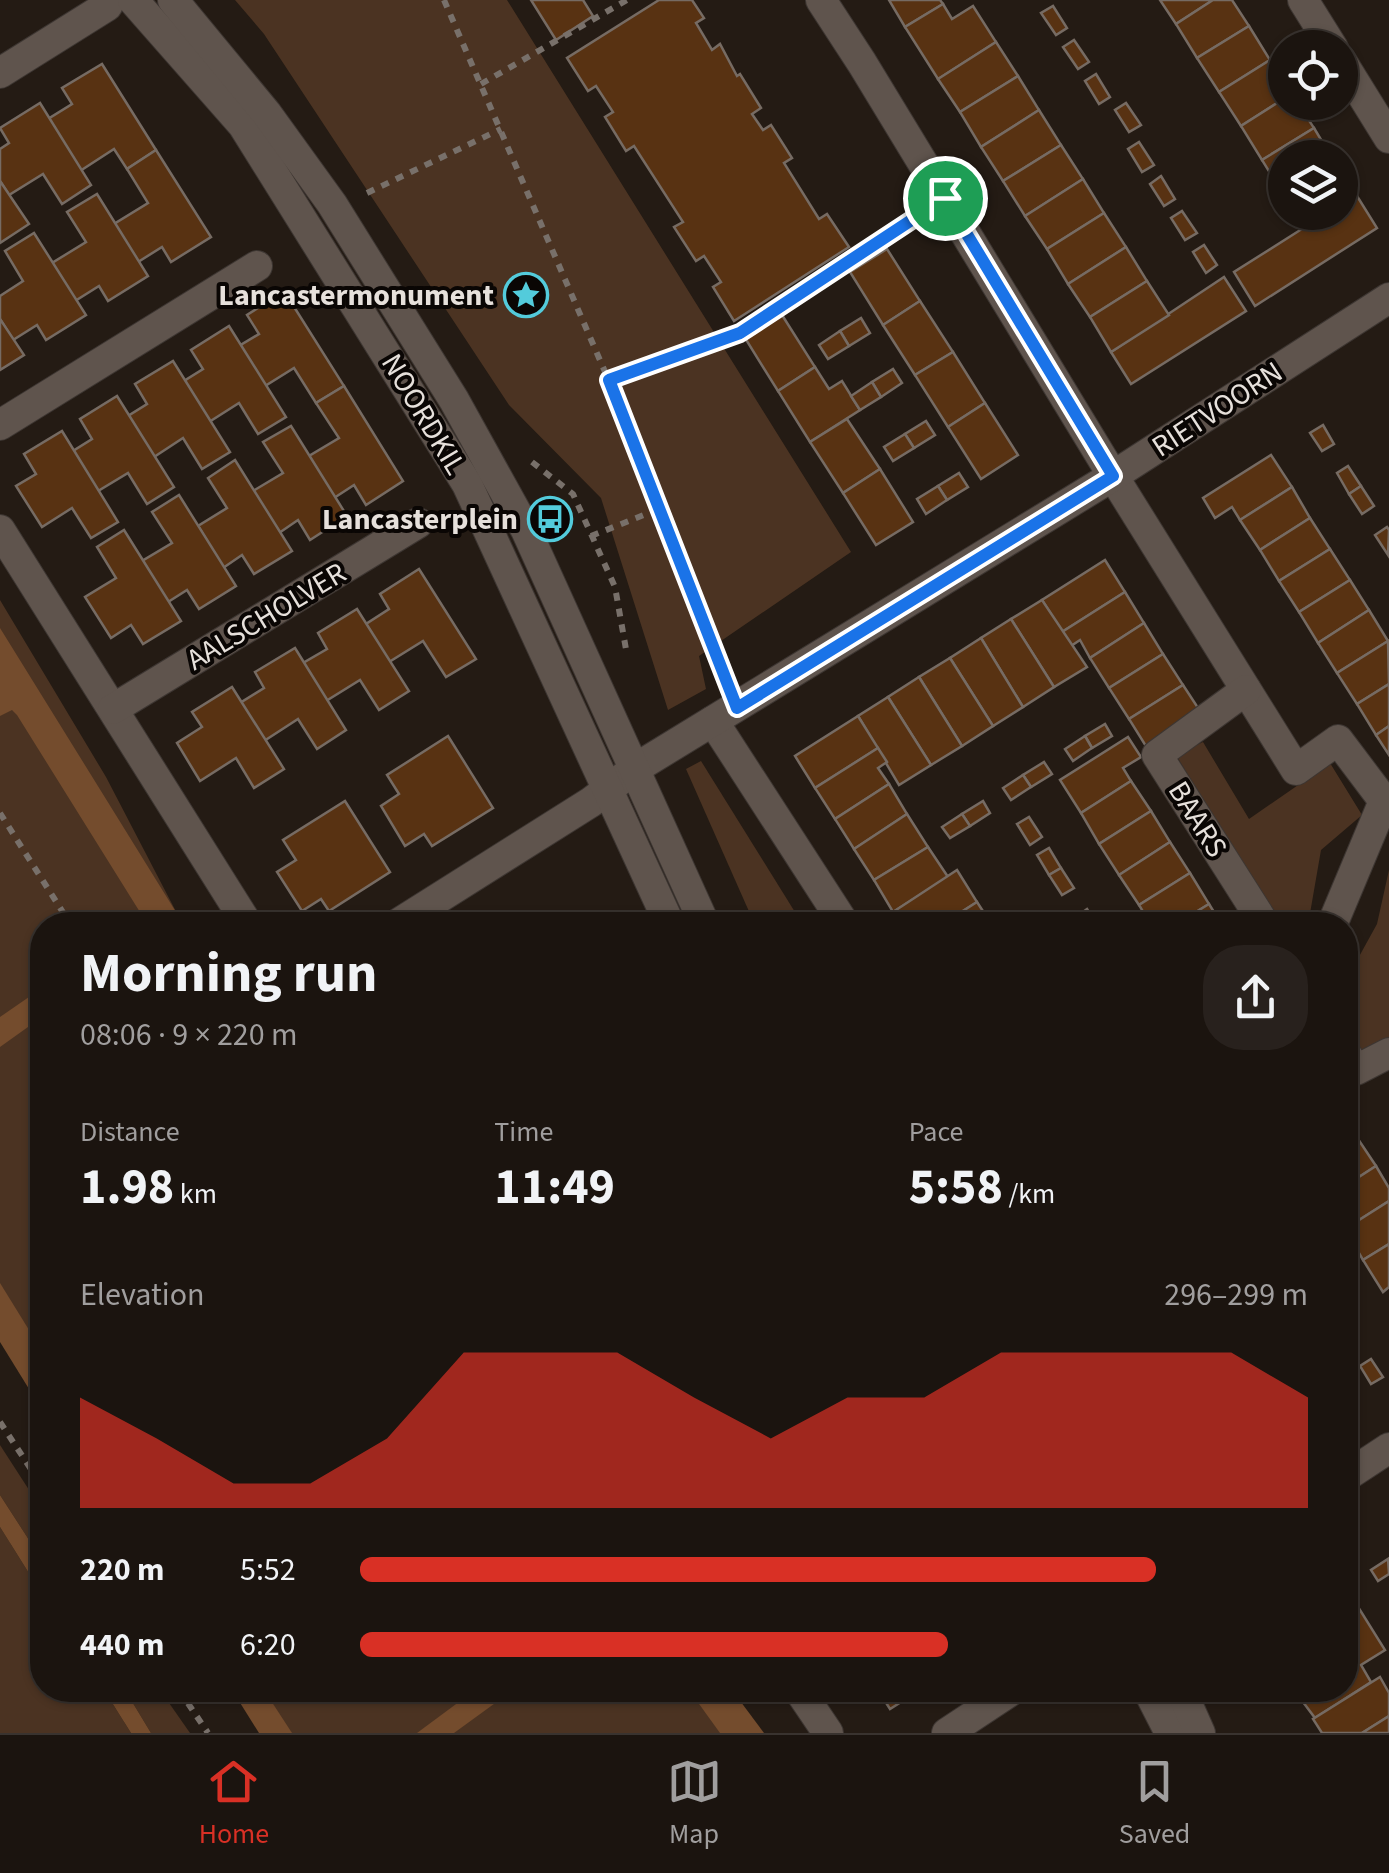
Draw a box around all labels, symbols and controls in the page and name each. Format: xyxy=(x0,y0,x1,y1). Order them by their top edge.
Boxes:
map controls xyxy=(1268,30,1358,230)
button: locate xyxy=(1268,30,1358,120)
button: layers xyxy=(1268,140,1358,230)
pin xyxy=(903,156,988,241)
icon: arrive xyxy=(918,171,973,226)
place icon: Lancastermonument xyxy=(503,272,549,318)
place label: Lancastermonument xyxy=(218,274,495,317)
street label: NOORDKIL xyxy=(370,345,477,483)
street label: RIETVOORN xyxy=(1143,351,1291,468)
bus stop icon: Lancasterplein xyxy=(527,496,573,542)
place label: Lancasterplein xyxy=(322,498,518,541)
street label: AALSCHOLVER xyxy=(178,552,354,681)
street label: BAARS xyxy=(1157,773,1238,866)
text: Morning run xyxy=(80,935,377,1013)
button: share xyxy=(1203,945,1308,1050)
text: 08:06 · 9 × 220 m xyxy=(80,1012,298,1058)
text: Distance xyxy=(80,1112,180,1152)
text: Time xyxy=(494,1112,553,1152)
text: Pace xyxy=(909,1112,964,1152)
text: 1.98 xyxy=(80,1152,174,1223)
text: 11:49 xyxy=(494,1152,615,1223)
text: 5:58 xyxy=(909,1152,1003,1223)
text: km xyxy=(174,1174,217,1214)
text: /km xyxy=(1003,1174,1055,1214)
text: Elevation xyxy=(80,1272,205,1318)
text: 296–299 m xyxy=(1164,1272,1308,1318)
text: 220 m xyxy=(80,1547,165,1593)
text: 5:52 xyxy=(240,1547,296,1593)
text: 440 m xyxy=(80,1622,165,1668)
text: 6:20 xyxy=(240,1622,296,1668)
tab: Home xyxy=(199,1754,269,1854)
tab: Map xyxy=(667,1754,722,1854)
tab: Saved xyxy=(1119,1754,1190,1854)

